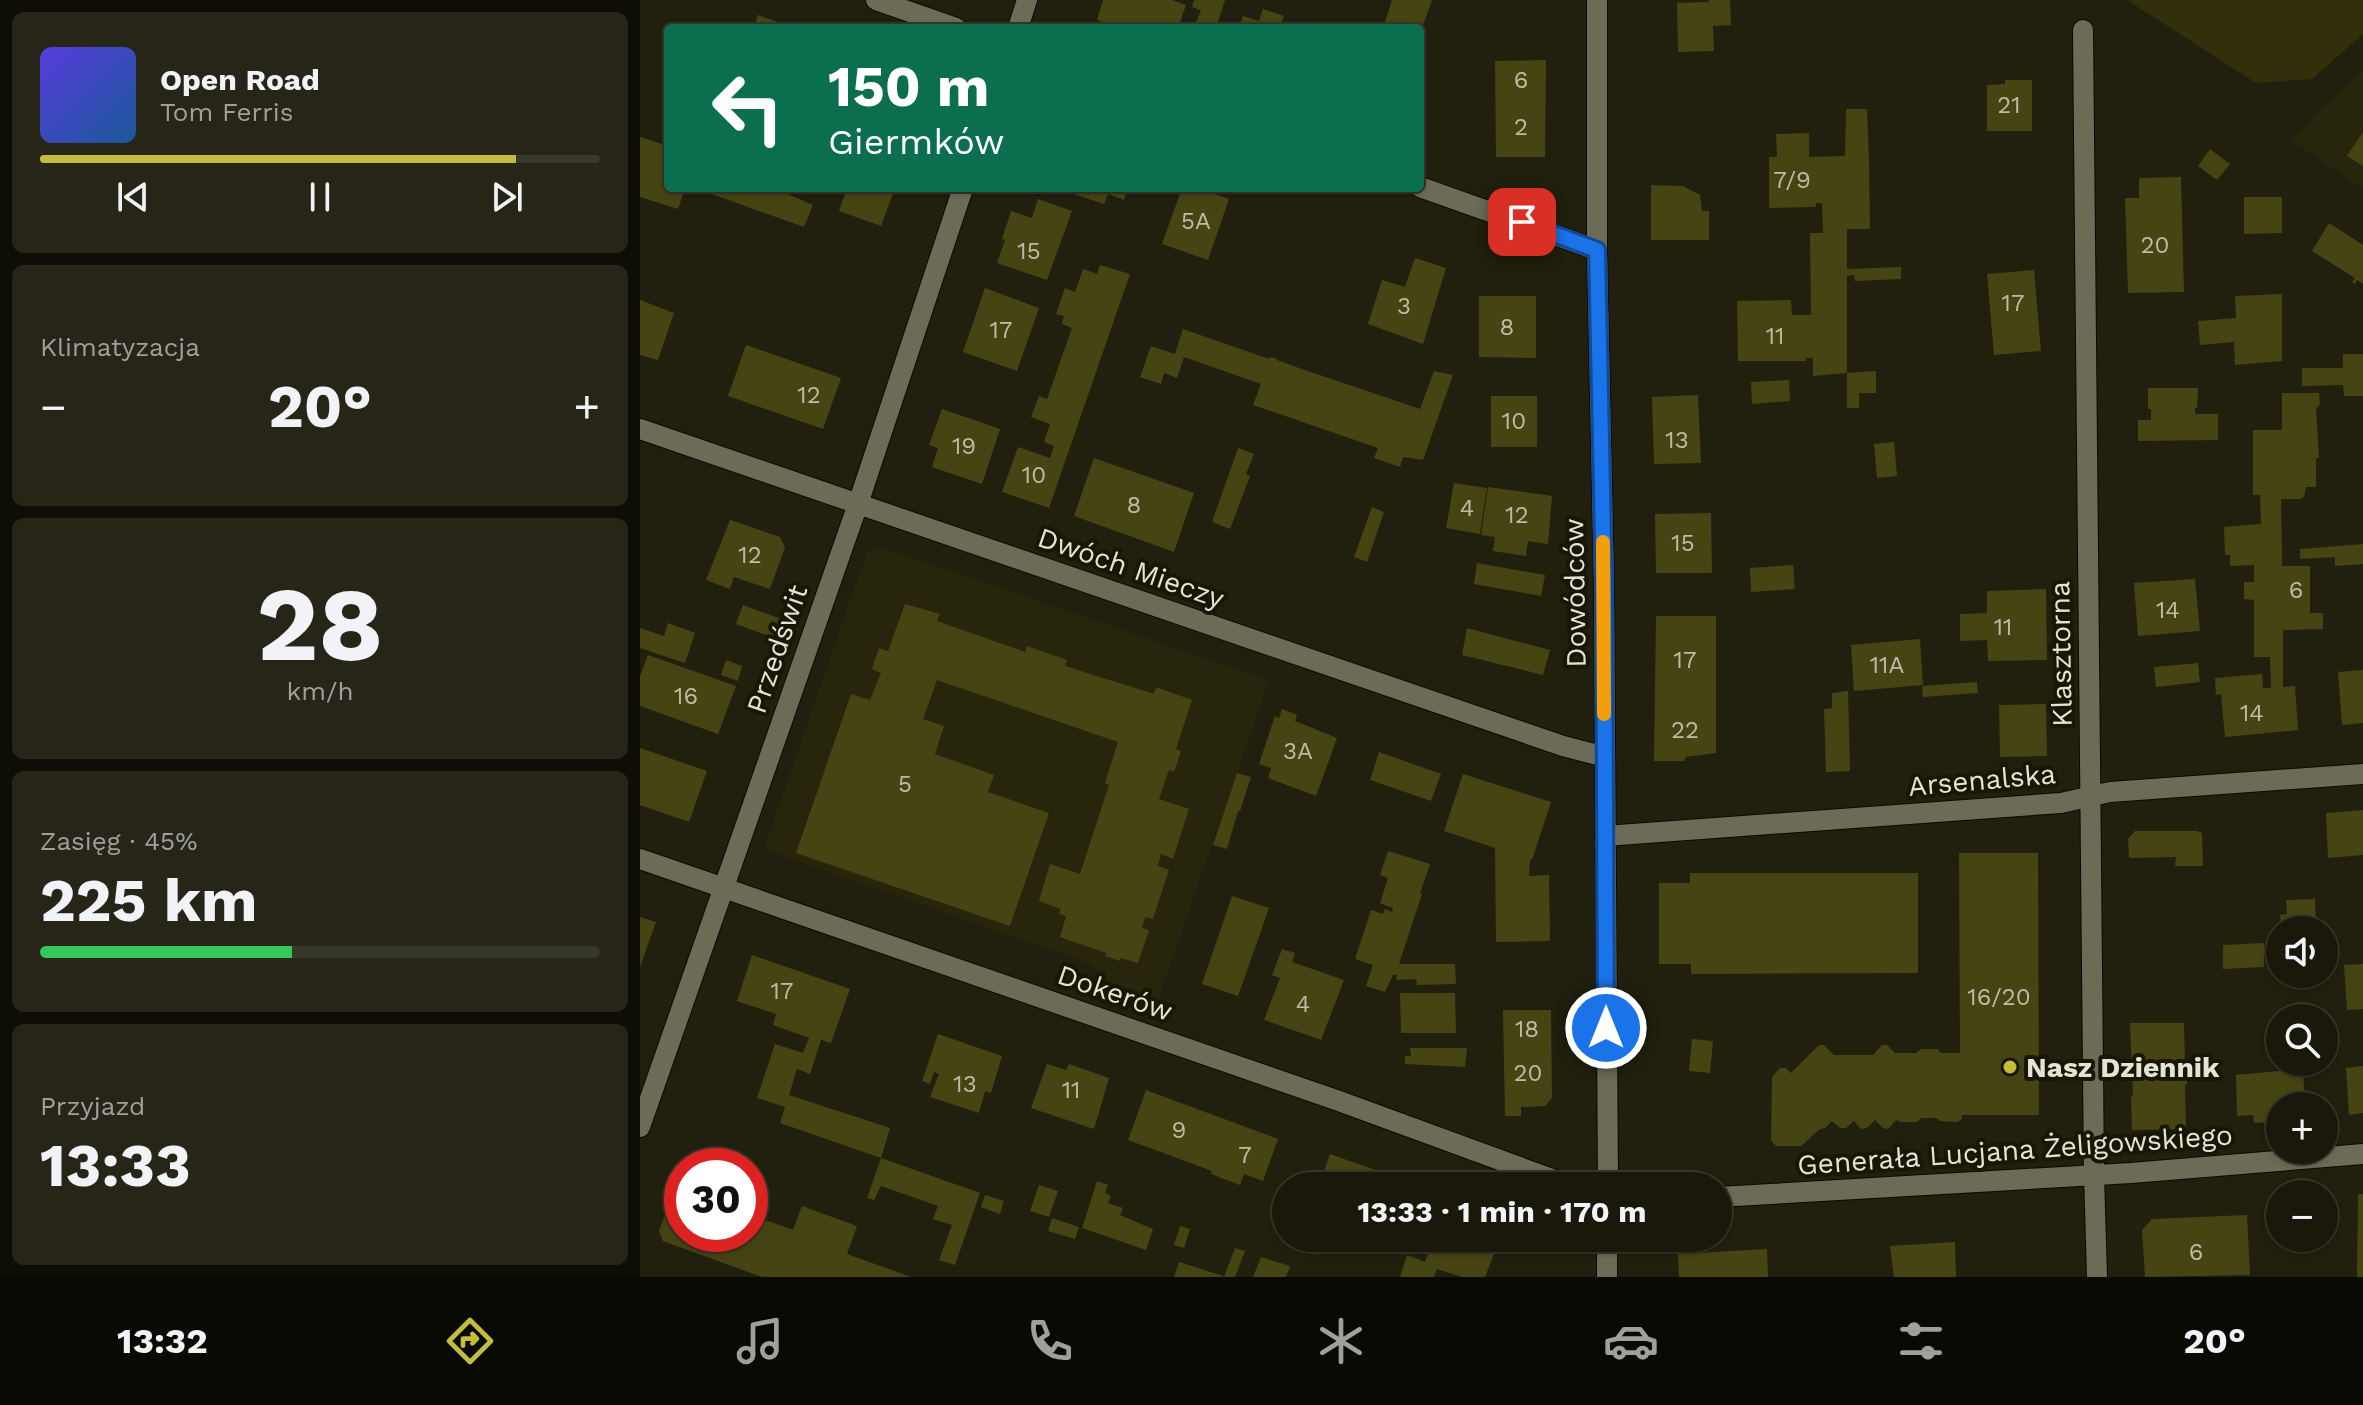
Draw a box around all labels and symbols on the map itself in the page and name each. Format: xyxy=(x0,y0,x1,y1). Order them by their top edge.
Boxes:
house number: 6 xyxy=(1514,66,1528,94)
house number: 21 xyxy=(1997,91,2021,119)
house number: 2 xyxy=(1514,113,1528,141)
house number: 7/9 xyxy=(1773,166,1811,194)
pin xyxy=(1488,188,1556,256)
house number: 5A xyxy=(1181,207,1211,235)
house number: 20 xyxy=(2141,231,2169,259)
house number: 15 xyxy=(1017,237,1041,265)
house number: 17 xyxy=(2002,289,2024,317)
house number: 3 xyxy=(1397,292,1411,320)
house number: 8 xyxy=(1500,313,1514,341)
house number: 17 xyxy=(990,316,1012,344)
house number: 11 xyxy=(1766,322,1784,350)
house number: 12 xyxy=(797,381,821,409)
house number: 10 xyxy=(1502,407,1526,435)
house number: 13 xyxy=(1665,426,1689,454)
house number: 19 xyxy=(952,432,976,460)
house number: 10 xyxy=(1022,461,1046,489)
house number: 8 xyxy=(1127,491,1141,519)
house number: 4 xyxy=(1460,494,1474,522)
house number: 12 xyxy=(1505,501,1529,529)
street label: Dowódców xyxy=(1557,518,1593,668)
street label: Dwóch Mieczy xyxy=(1034,521,1229,615)
house number: 15 xyxy=(1671,529,1695,557)
house number: 12 xyxy=(738,541,762,569)
house number: 6 xyxy=(2289,576,2303,604)
street label: Przedświt xyxy=(740,580,814,717)
street label: Klasztorna xyxy=(2043,581,2079,727)
house number: 14 xyxy=(2156,596,2180,624)
house number: 11 xyxy=(1994,613,2012,641)
house number: 17 xyxy=(1674,646,1696,674)
house number: 11A xyxy=(1870,651,1904,679)
house number: 16 xyxy=(674,682,698,710)
house number: 14 xyxy=(2240,699,2264,727)
house number: 22 xyxy=(1671,716,1699,744)
house number: 3A xyxy=(1283,737,1313,765)
street label: Arsenalska xyxy=(1907,757,2057,803)
house number: 5 xyxy=(898,770,912,798)
street label: Dokerów xyxy=(1053,958,1177,1028)
house number: 17 xyxy=(771,977,793,1005)
house number: 16/20 xyxy=(1967,983,2031,1011)
position arrow xyxy=(1564,986,1648,1070)
house number: 4 xyxy=(1296,990,1310,1018)
house number: 18 xyxy=(1515,1015,1539,1043)
place label: Nasz Dziennik xyxy=(2026,1051,2220,1084)
marker: Nasz Dziennik xyxy=(2001,1058,2019,1076)
house number: 20 xyxy=(1514,1059,1542,1087)
house number: 13 xyxy=(953,1070,977,1098)
house number: 11 xyxy=(1062,1076,1080,1104)
house number: 9 xyxy=(1172,1116,1186,1144)
street label: Generała Lucjana Żeligowskiego xyxy=(1796,1118,2234,1182)
house number: 7 xyxy=(1238,1141,1252,1169)
speed limit sign: 30 xyxy=(664,1148,768,1252)
house number: 6 xyxy=(2189,1238,2203,1266)

